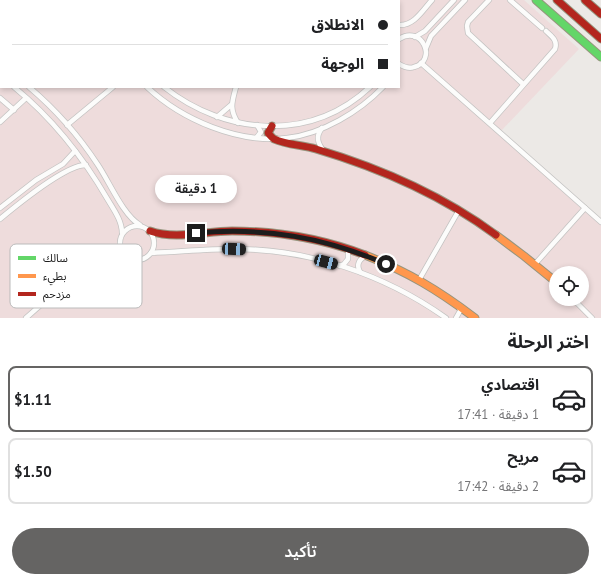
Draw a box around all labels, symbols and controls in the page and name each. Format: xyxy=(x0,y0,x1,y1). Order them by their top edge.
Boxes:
text: الانطلاق xyxy=(312,15,364,34)
text: الوجهة xyxy=(321,54,364,73)
callout: 1 دقيقة xyxy=(155,175,237,203)
text: 1 دقيقة xyxy=(175,180,217,197)
route end xyxy=(187,224,205,242)
car xyxy=(222,243,246,255)
legend xyxy=(10,244,142,308)
text: سالك xyxy=(43,251,68,265)
car xyxy=(313,253,339,271)
route start xyxy=(377,255,395,273)
map controls xyxy=(549,266,589,306)
button: locate xyxy=(549,266,589,306)
text: بطيء xyxy=(43,269,66,286)
text: مزدحم xyxy=(43,287,71,303)
text: اختر الرحلة xyxy=(508,330,589,353)
text: اقتصادي xyxy=(481,375,539,394)
icon: car xyxy=(551,381,587,417)
text: $1.11 xyxy=(14,390,52,409)
text: 1 دقيقة · 17:41 xyxy=(457,406,539,423)
text: مريح xyxy=(507,447,539,466)
icon: car xyxy=(551,453,587,489)
text: $1.50 xyxy=(14,462,52,481)
text: 2 دقيقة · 17:42 xyxy=(457,478,539,495)
button: تأكيد xyxy=(12,528,589,574)

